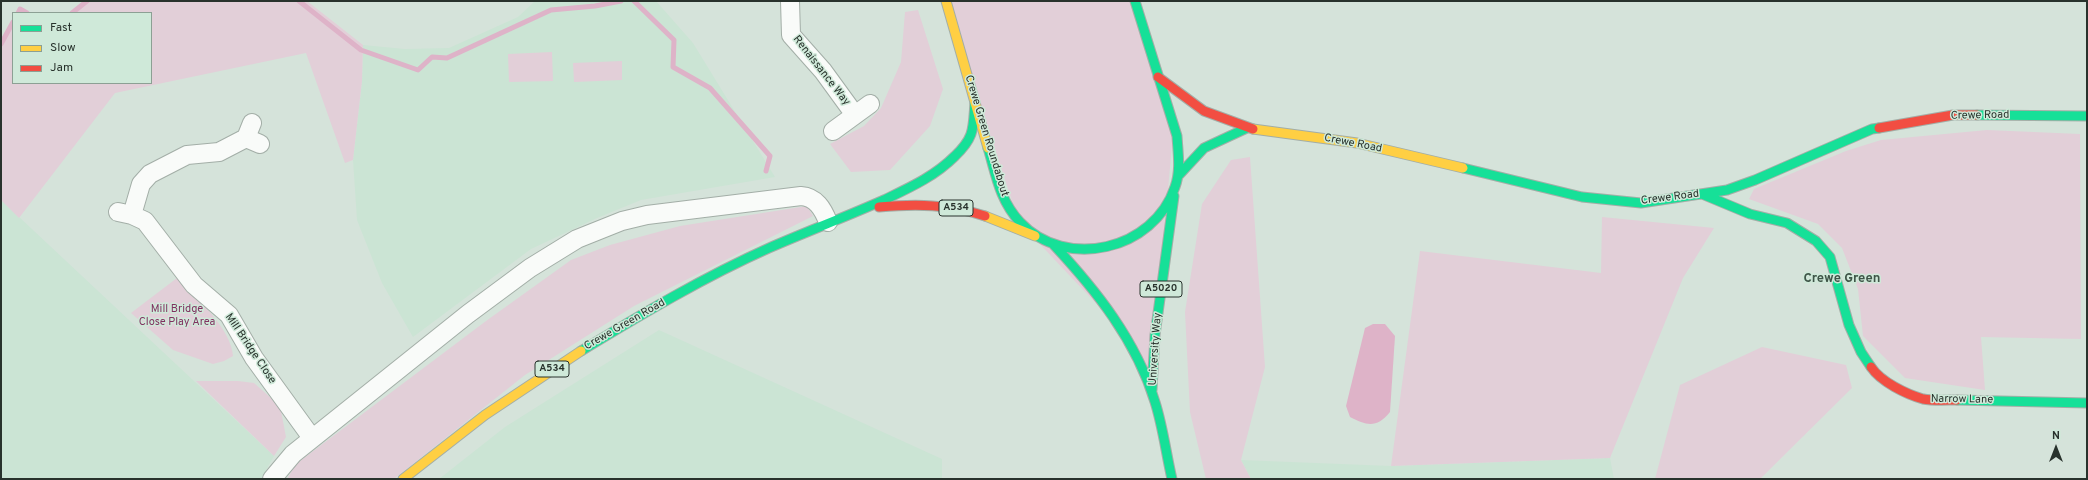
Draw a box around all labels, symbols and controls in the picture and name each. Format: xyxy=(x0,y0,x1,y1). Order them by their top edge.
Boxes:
legend xyxy=(12,12,152,84)
text: Fast xyxy=(50,20,72,36)
street label: Renaissance Way xyxy=(790,33,852,109)
text: Slow xyxy=(50,40,76,56)
text: Jam xyxy=(50,60,73,76)
street label: Crewe Green Roundabout xyxy=(961,74,1011,198)
street label: Crewe Road xyxy=(1951,109,2009,123)
street label: Crewe Road xyxy=(1323,132,1383,156)
street label: Crewe Road xyxy=(1640,188,1700,208)
road number: A534 xyxy=(939,200,973,216)
district label: Crewe Green xyxy=(1803,271,1881,287)
road number: A5020 xyxy=(1140,281,1182,297)
street label: Crewe Green Road xyxy=(582,296,668,354)
park label: Mill Bridge Close Play Area xyxy=(139,303,215,329)
street label: Mill Bridge Close xyxy=(222,311,278,387)
street label: University Way xyxy=(1147,312,1165,386)
road number: A534 xyxy=(535,361,569,377)
street label: Narrow Lane xyxy=(1931,393,1993,407)
north arrow xyxy=(2036,428,2076,468)
text: N xyxy=(2052,429,2060,443)

